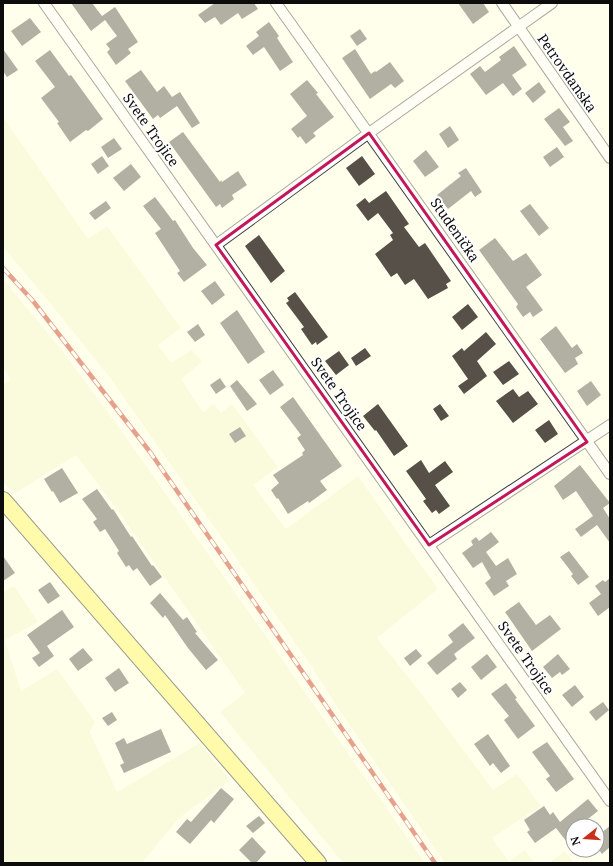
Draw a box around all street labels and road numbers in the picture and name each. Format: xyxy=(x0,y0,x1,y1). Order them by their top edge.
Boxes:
street label: Petrovdanska xyxy=(533,30,602,116)
street label: Svete Trojice xyxy=(119,89,184,170)
street label: Studenička xyxy=(426,194,484,266)
street label: Svete Trojice xyxy=(307,353,372,434)
street label: Svete Trojice xyxy=(494,617,559,698)

